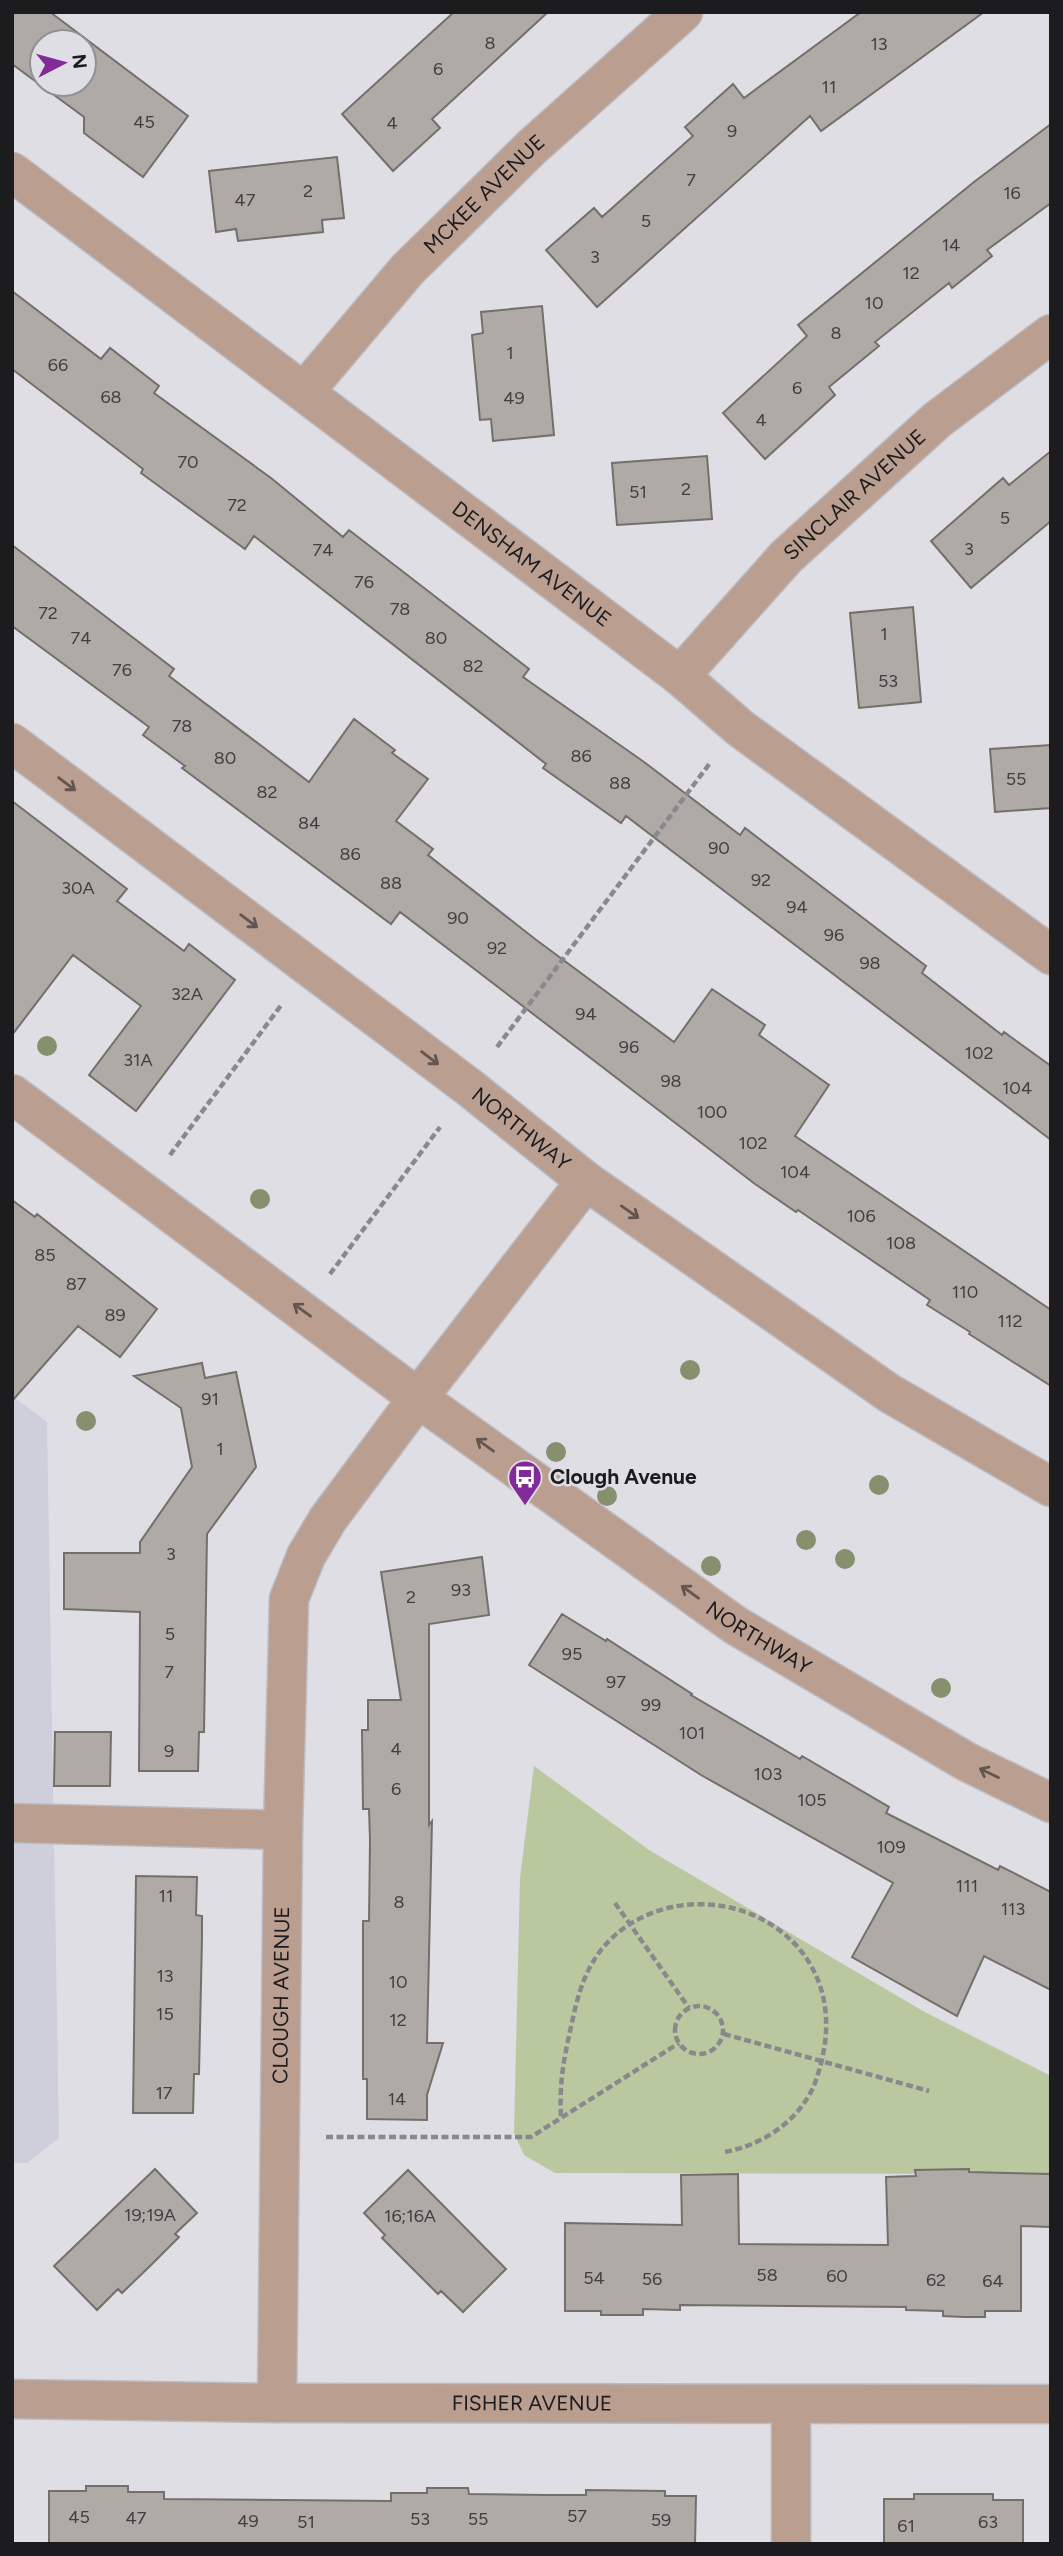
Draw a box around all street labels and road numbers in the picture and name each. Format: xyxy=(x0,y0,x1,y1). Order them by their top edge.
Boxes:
street label: MCKEE AVENUE xyxy=(418,129,550,259)
street label: SINCLAIR AVENUE xyxy=(778,424,930,565)
street label: DENSHAM AVENUE xyxy=(447,496,617,632)
street label: NORTHWAY xyxy=(467,1082,576,1176)
street label: NORTHWAY xyxy=(701,1595,816,1679)
street label: CLOUGH AVENUE xyxy=(267,1906,294,2084)
street label: FISHER AVENUE xyxy=(452,2390,612,2415)

